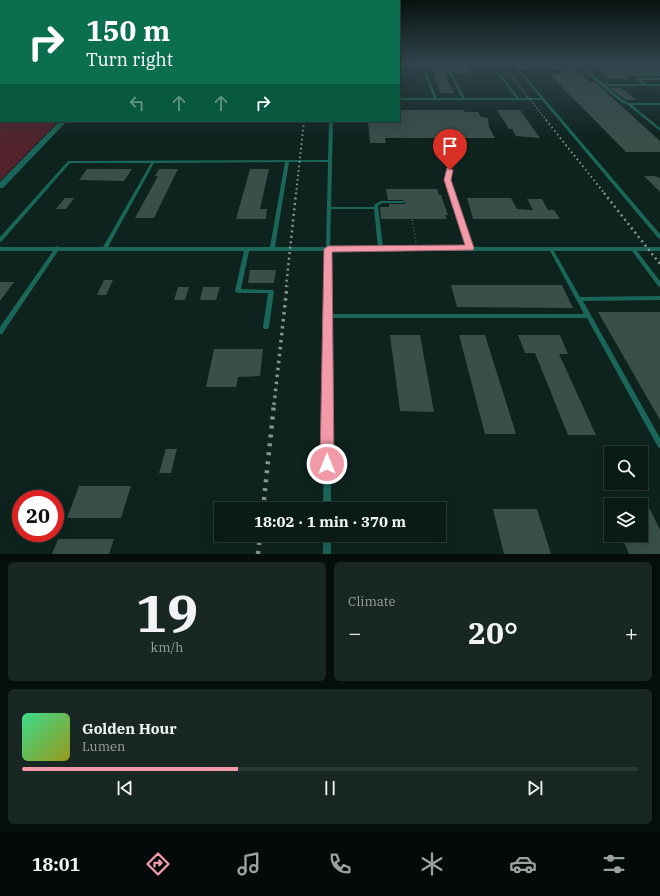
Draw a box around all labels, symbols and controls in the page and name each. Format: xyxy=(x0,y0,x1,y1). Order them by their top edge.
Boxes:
text: 150 m xyxy=(86,12,170,49)
icon: right xyxy=(20,16,72,68)
text: Turn right xyxy=(86,48,173,71)
icon: left xyxy=(126,92,148,114)
icon: ahead xyxy=(168,92,190,114)
icon: ahead xyxy=(210,92,232,114)
icon: right xyxy=(252,92,274,114)
pin xyxy=(433,129,467,170)
icon: arrive xyxy=(439,135,461,157)
position arrow xyxy=(306,443,348,485)
map controls xyxy=(604,446,648,542)
button: search xyxy=(604,446,648,490)
speed limit sign: 20 xyxy=(12,490,64,542)
button: layers xyxy=(604,498,648,542)
text: 18:02 · 1 min · 370 m xyxy=(254,512,406,531)
text: 19 xyxy=(136,579,198,646)
text: Climate xyxy=(348,593,395,610)
text: 20° xyxy=(468,613,518,652)
text: − xyxy=(348,618,361,647)
text: + xyxy=(625,618,638,647)
text: km/h xyxy=(151,639,183,656)
text: Golden Hour xyxy=(82,719,177,738)
text: Lumen xyxy=(82,738,125,755)
icon: previous xyxy=(114,777,136,799)
icon: pause xyxy=(319,777,341,799)
icon: next xyxy=(524,777,546,799)
icon: directions xyxy=(144,850,172,878)
icon: music xyxy=(235,850,263,878)
icon: phone xyxy=(326,850,354,878)
icon: climate xyxy=(418,850,446,878)
icon: car xyxy=(509,850,537,878)
icon: filters xyxy=(600,850,628,878)
text: 18:01 xyxy=(32,853,80,876)

